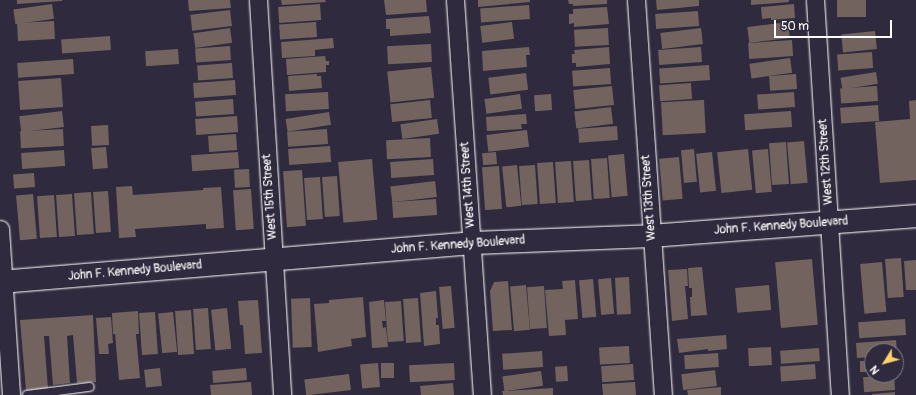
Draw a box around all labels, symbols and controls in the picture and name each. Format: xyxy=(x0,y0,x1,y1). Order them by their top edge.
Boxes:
scale bar xyxy=(776,12,894,38)
text: 50 m xyxy=(781,19,809,34)
street label: West 12th Street xyxy=(816,119,836,205)
street label: West 14th Street xyxy=(458,141,478,229)
street label: West 15th Street xyxy=(260,154,280,240)
street label: West 13th Street xyxy=(639,155,659,241)
street label: John F. Kennedy Boulevard xyxy=(713,214,849,238)
street label: John F. Kennedy Boulevard xyxy=(390,233,526,257)
street label: John F. Kennedy Boulevard xyxy=(67,258,203,284)
north arrow xyxy=(864,343,904,383)
text: N xyxy=(867,363,882,377)

